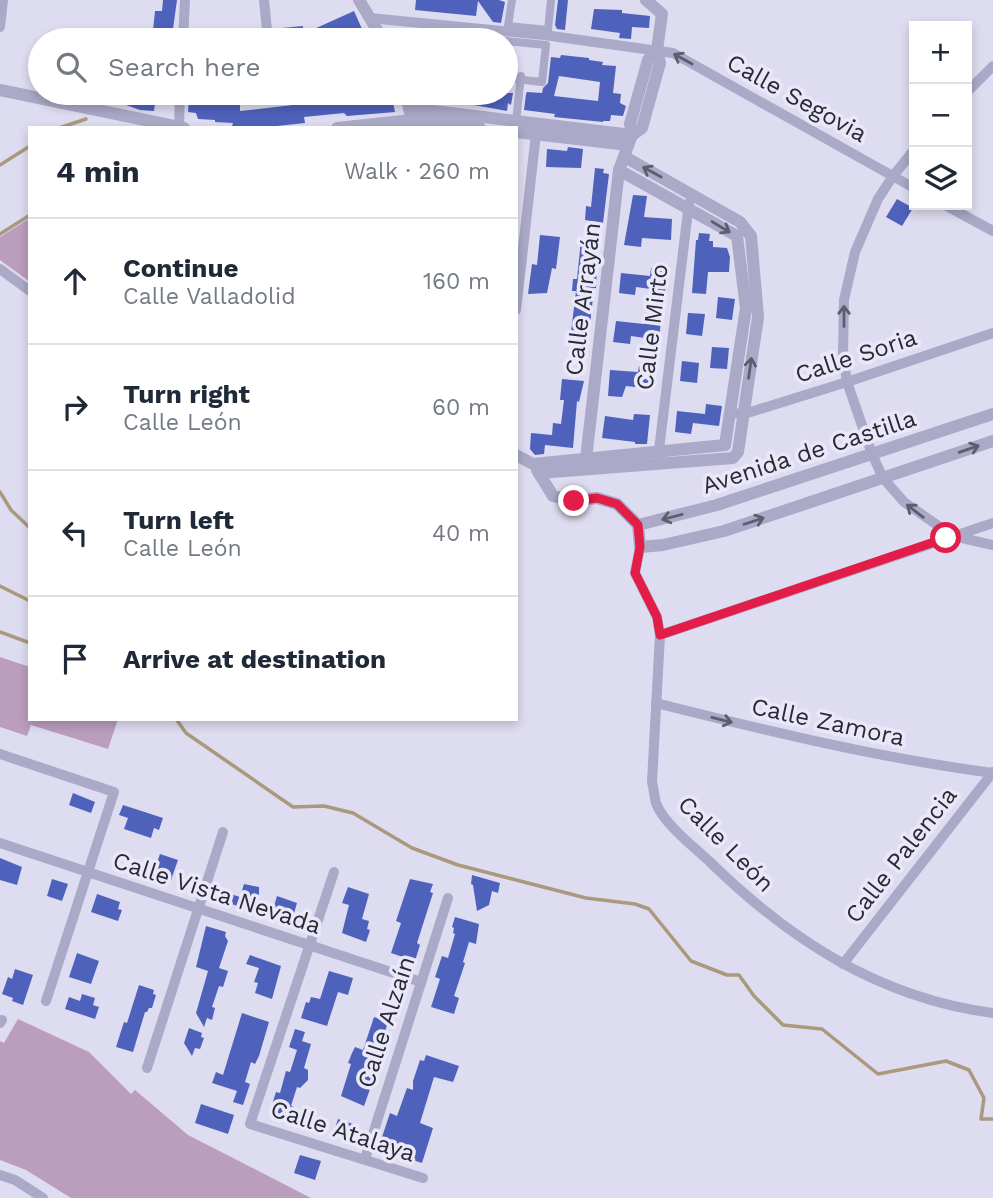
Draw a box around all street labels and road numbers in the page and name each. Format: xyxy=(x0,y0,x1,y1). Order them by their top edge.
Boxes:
street label: Calle Segovia xyxy=(722,48,872,148)
street label: Calle Arrayán xyxy=(560,221,606,377)
street label: Calle Mirto xyxy=(630,262,674,392)
street label: Calle Soria xyxy=(792,323,920,389)
street label: Avenida de Castilla xyxy=(698,404,920,500)
street label: Calle Zamora xyxy=(749,692,907,752)
street label: Calle Palencia xyxy=(839,782,963,928)
street label: Calle León xyxy=(672,790,780,898)
street label: Calle Vista Nevada xyxy=(109,846,325,940)
street label: Calle Alzaín xyxy=(352,953,420,1091)
street label: Calle Atalaya xyxy=(267,1094,419,1168)

